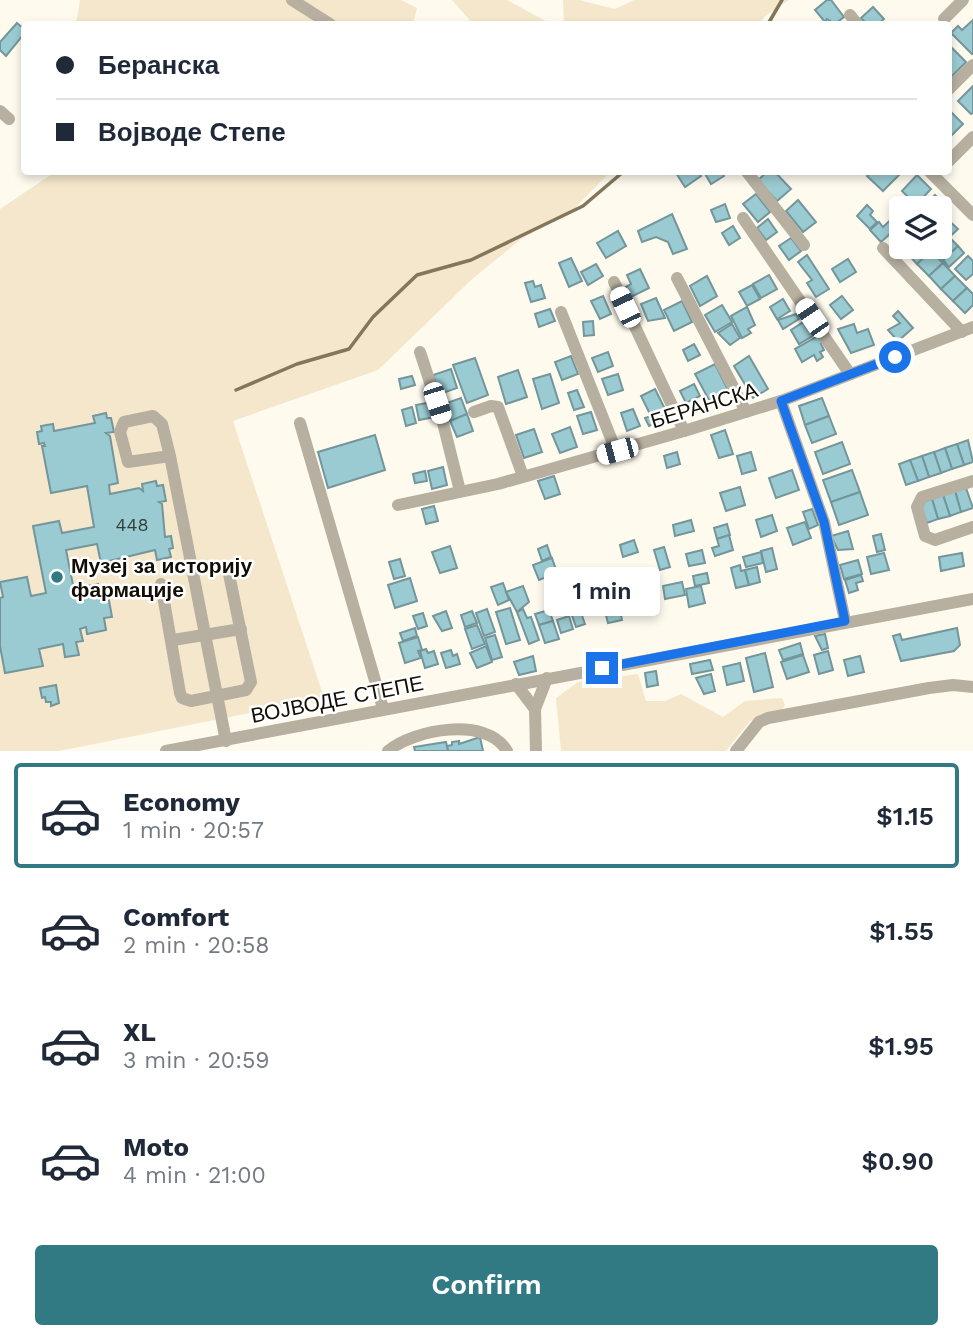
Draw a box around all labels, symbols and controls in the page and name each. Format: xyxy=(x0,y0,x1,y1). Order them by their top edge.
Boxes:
text: Беранска xyxy=(98,50,219,80)
text: Војводе Степе xyxy=(98,117,286,147)
map controls xyxy=(889,196,952,259)
button: layers xyxy=(889,196,952,259)
car xyxy=(607,284,644,330)
car xyxy=(792,295,833,341)
route start xyxy=(879,341,911,373)
street label: БЕРАНСКА xyxy=(647,377,761,433)
car xyxy=(421,380,454,426)
car xyxy=(594,435,641,467)
house number: 448 xyxy=(115,514,149,535)
place label: Музеј за историју фармације xyxy=(71,553,252,602)
callout: 1 min xyxy=(544,566,660,616)
marker: Музеј за историју фармације xyxy=(49,569,65,585)
text: 1 min xyxy=(572,578,632,605)
route end xyxy=(586,652,618,684)
street label: ВОЈВОДЕ СТЕПЕ xyxy=(249,670,425,728)
icon: car xyxy=(39,784,102,847)
text: Economy xyxy=(123,787,240,817)
text: $1.15 xyxy=(876,801,934,831)
text: 1 min · 20:57 xyxy=(123,817,264,844)
icon: car xyxy=(39,899,102,962)
text: Comfort xyxy=(123,902,229,932)
text: $1.55 xyxy=(869,916,934,946)
text: 2 min · 20:58 xyxy=(123,932,270,959)
icon: car xyxy=(39,1014,102,1077)
text: XL xyxy=(123,1017,156,1047)
text: $1.95 xyxy=(868,1031,934,1061)
text: 3 min · 20:59 xyxy=(123,1047,270,1074)
icon: car xyxy=(39,1129,102,1192)
text: Moto xyxy=(123,1132,189,1162)
text: $0.90 xyxy=(861,1146,934,1176)
text: 4 min · 21:00 xyxy=(123,1162,266,1189)
button: Confirm xyxy=(35,1245,938,1325)

